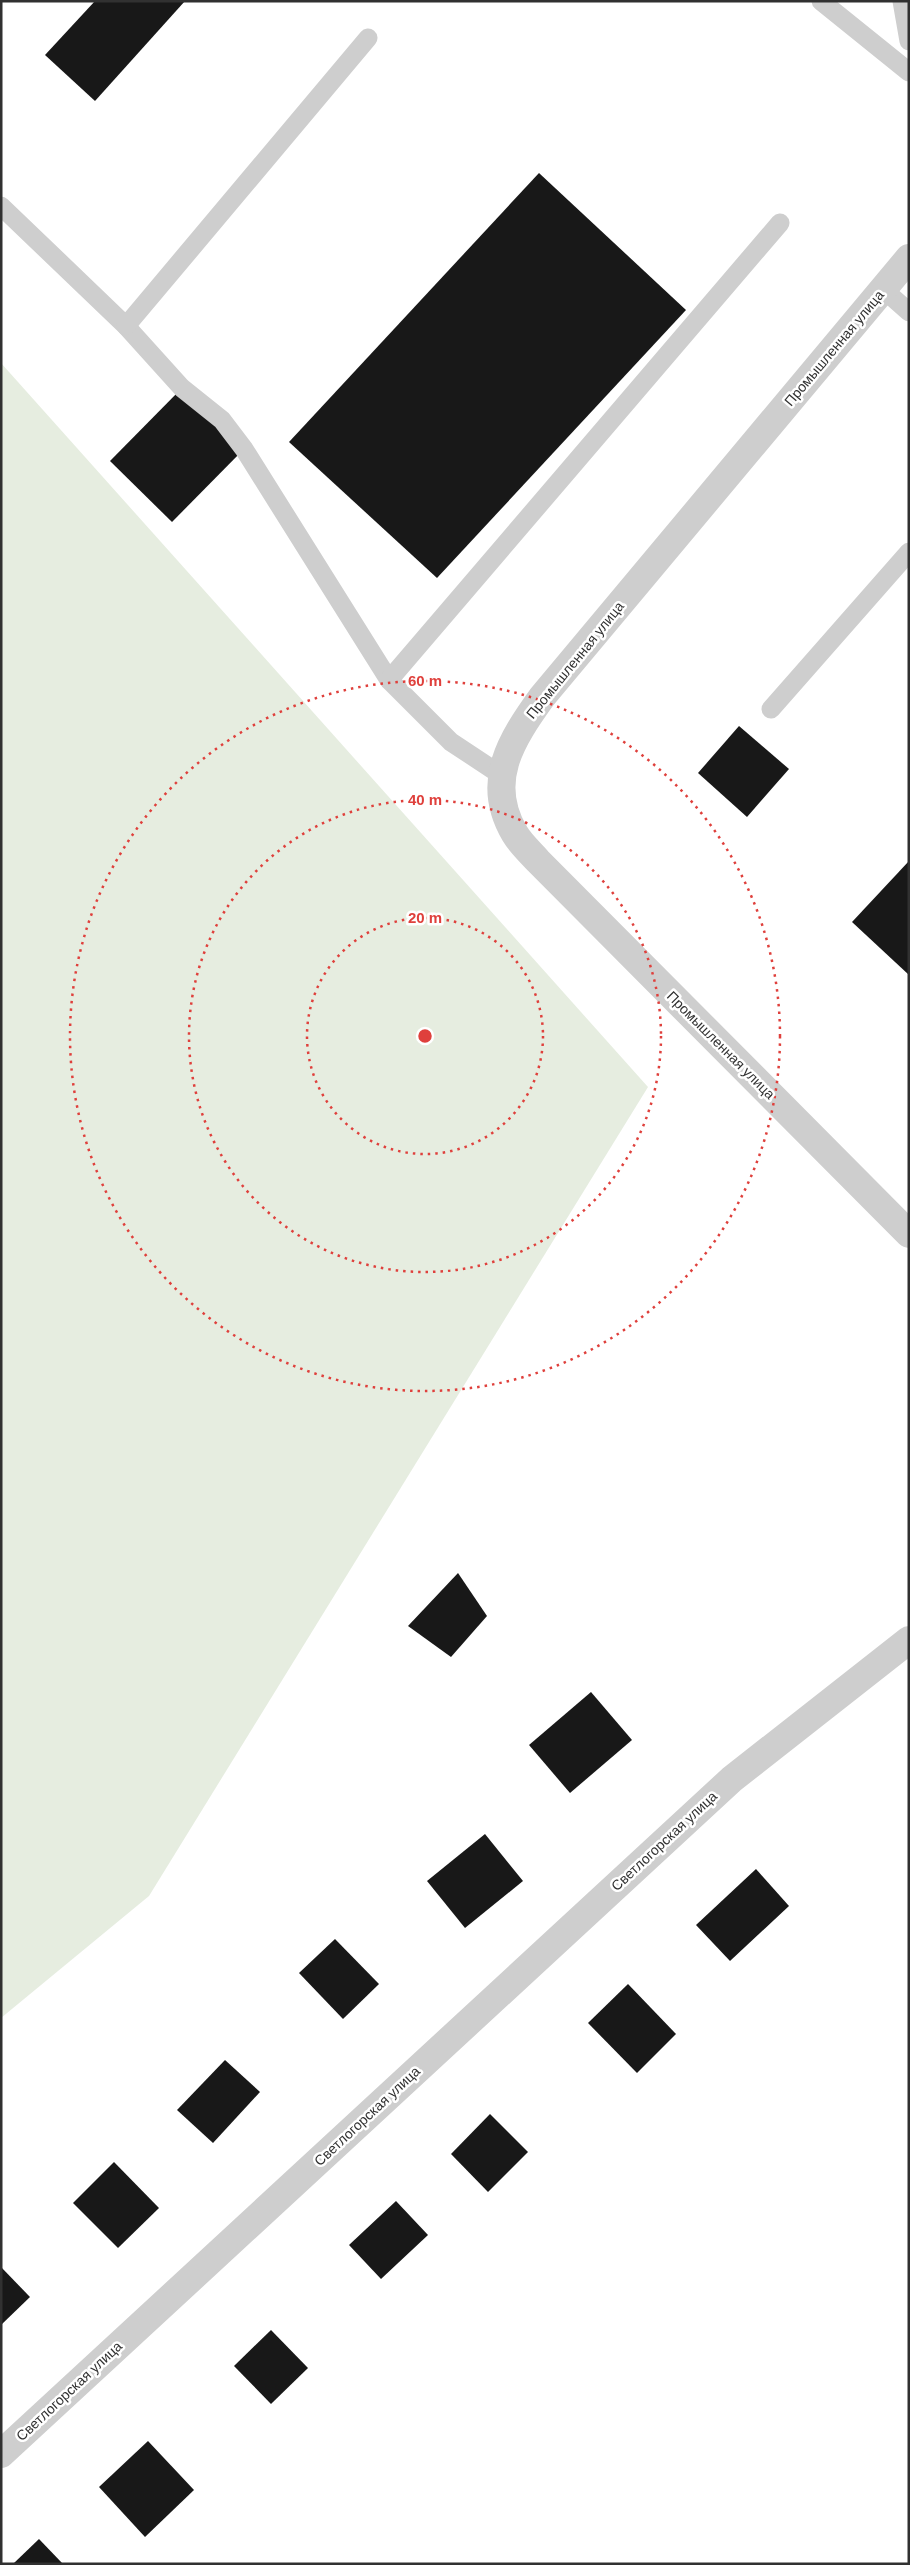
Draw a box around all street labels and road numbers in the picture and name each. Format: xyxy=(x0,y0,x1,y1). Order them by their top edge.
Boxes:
street label: Промышленная улица xyxy=(781,287,887,409)
street label: Промышленная улица xyxy=(523,598,627,722)
street label: Промышленная улица xyxy=(664,988,778,1102)
street label: Светлогорская улица xyxy=(608,1788,720,1894)
street label: Светлогорская улица xyxy=(311,2063,423,2169)
street label: Светлогорская улица xyxy=(13,2338,125,2444)

